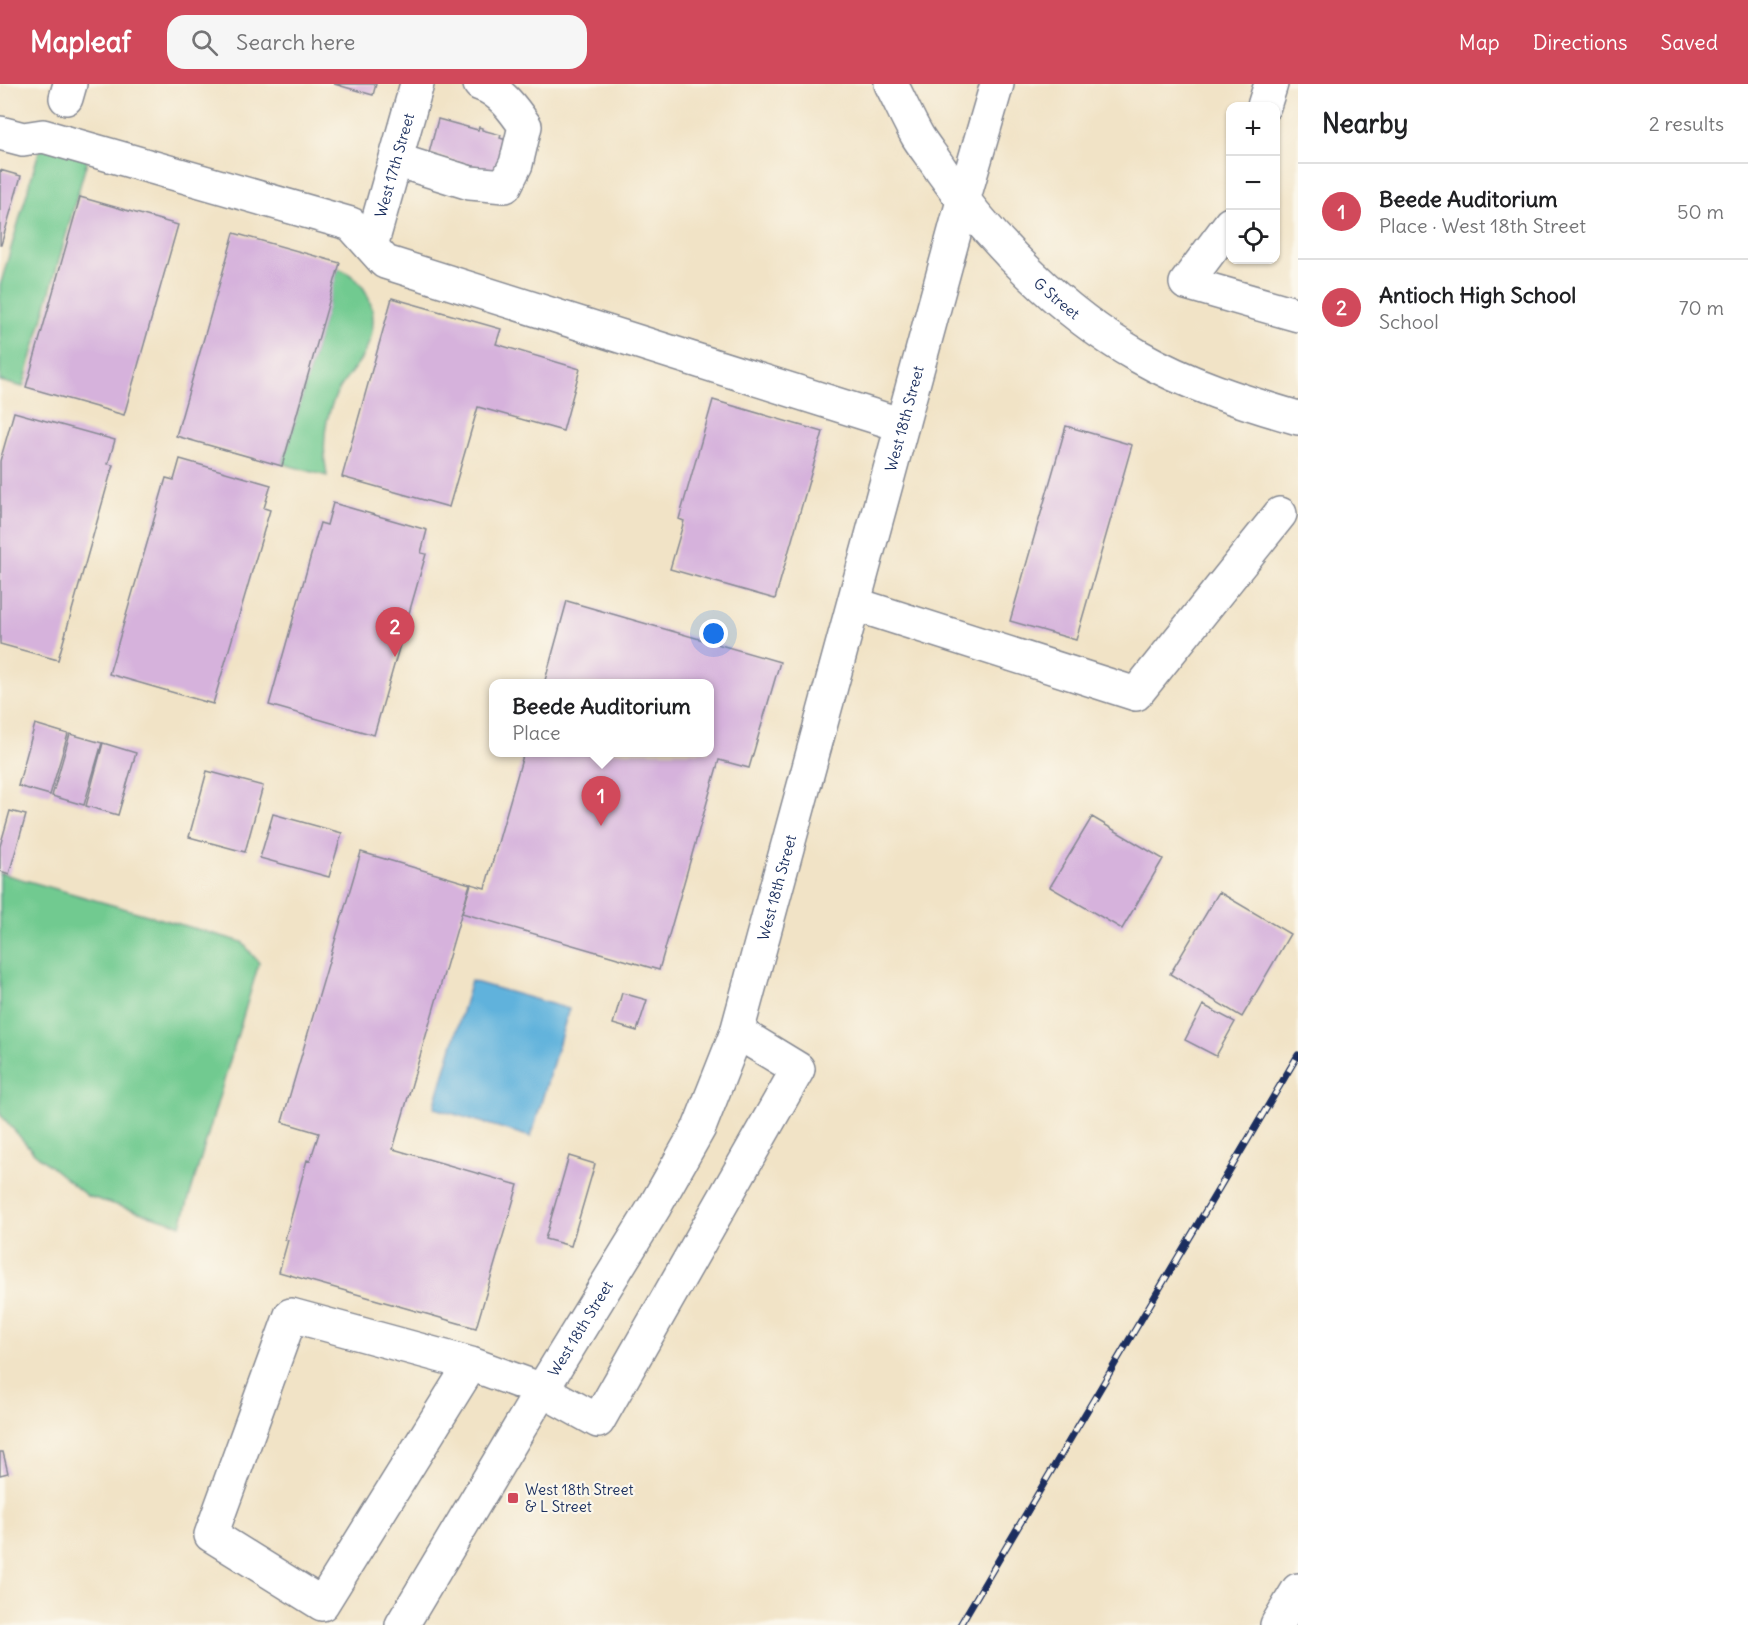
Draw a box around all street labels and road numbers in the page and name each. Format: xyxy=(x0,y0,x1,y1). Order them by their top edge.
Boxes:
street label: West 17th Street xyxy=(370,111,418,219)
street label: G Street xyxy=(1030,273,1084,323)
street label: West 18th Street xyxy=(880,364,927,473)
street label: West 18th Street xyxy=(753,833,800,942)
street label: West 18th Street xyxy=(543,1277,616,1380)

